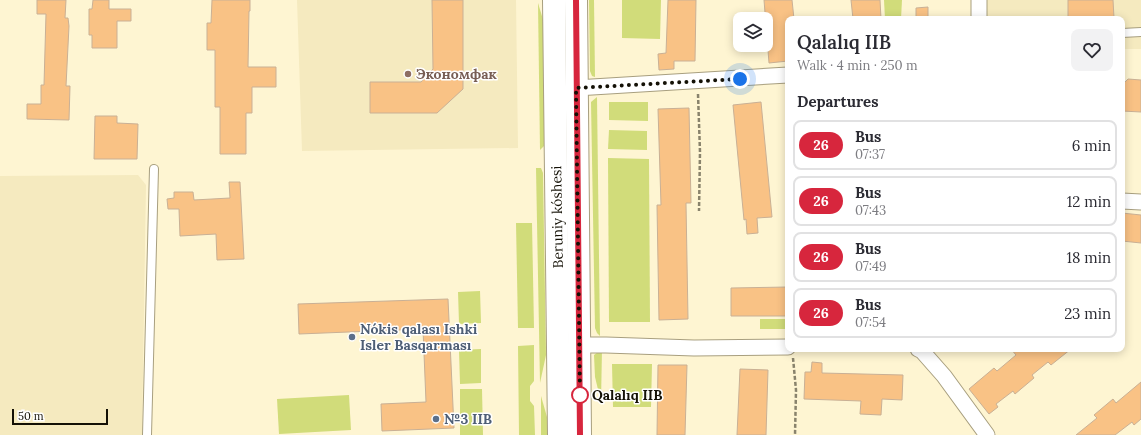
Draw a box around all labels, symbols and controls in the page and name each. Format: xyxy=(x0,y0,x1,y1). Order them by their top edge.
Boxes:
map controls xyxy=(733,12,773,52)
button: layers xyxy=(733,12,773,52)
button: heart xyxy=(1071,29,1113,71)
text: Qalalıq IIB xyxy=(797,30,891,54)
text: Walk · 4 min · 250 m xyxy=(797,57,918,74)
place label: Экономфак xyxy=(416,65,497,83)
marker: Экономфак xyxy=(403,69,413,79)
your location xyxy=(730,69,750,89)
text: Departures xyxy=(797,92,878,111)
text: Bus xyxy=(855,127,881,146)
text: 26 xyxy=(813,136,829,154)
text: 6 min xyxy=(1072,136,1111,155)
text: 07:37 xyxy=(855,146,885,163)
street label: Beruniy kóshesi xyxy=(547,165,567,268)
text: Bus xyxy=(855,183,881,202)
text: 26 xyxy=(813,192,829,210)
text: 12 min xyxy=(1067,192,1111,211)
text: 07:43 xyxy=(855,202,886,219)
text: Bus xyxy=(855,239,881,258)
text: 26 xyxy=(813,248,829,266)
text: 18 min xyxy=(1066,248,1111,267)
text: 07:49 xyxy=(855,258,887,275)
text: Bus xyxy=(855,295,881,314)
text: 26 xyxy=(813,304,829,322)
text: 23 min xyxy=(1064,304,1111,323)
text: 07:54 xyxy=(855,314,886,331)
place label: Nókis qalası Ishki Isler Basqarması xyxy=(360,320,478,354)
marker: Nókis qalası Ishki Isler Basqarması xyxy=(347,332,357,342)
marker: Qalalıq IIB xyxy=(571,386,589,404)
place label: Qalalıq IIB xyxy=(592,386,662,404)
scale bar xyxy=(12,407,108,426)
text: 50 m xyxy=(18,409,44,423)
place label: №3 IIB xyxy=(444,410,492,428)
marker: №3 IIB xyxy=(431,414,441,424)

